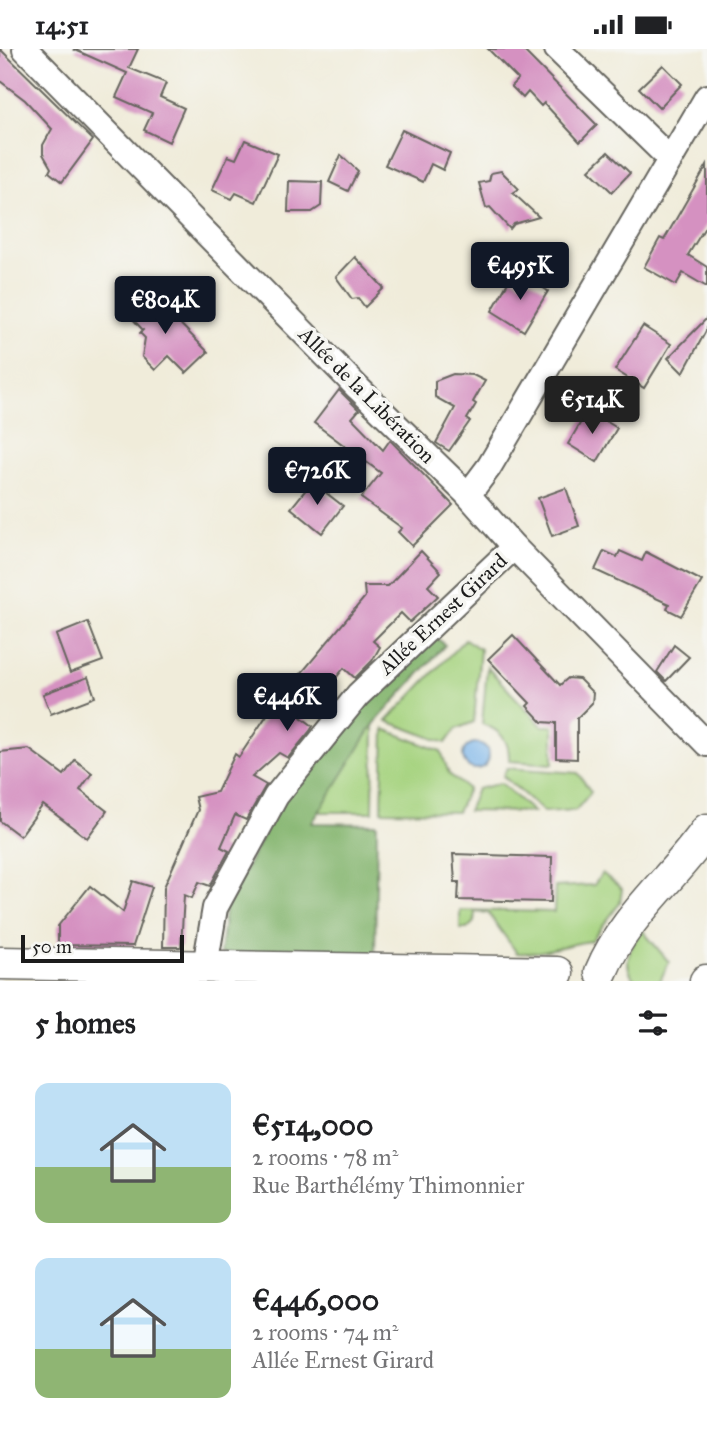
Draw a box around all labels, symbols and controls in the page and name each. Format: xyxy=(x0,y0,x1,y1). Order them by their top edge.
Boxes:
text: 14:51 xyxy=(35,9,89,41)
pin: €495K xyxy=(471,243,569,302)
text: €495K xyxy=(487,251,553,279)
pin: €804K xyxy=(116,277,214,336)
text: €804K xyxy=(131,285,199,313)
street label: Allée de la Libération xyxy=(293,321,441,469)
pin: €514K xyxy=(543,377,641,436)
text: €514K xyxy=(561,385,623,413)
pin: €726K xyxy=(268,447,366,507)
text: €726K xyxy=(284,456,350,484)
street label: Allée Ernest Girard xyxy=(373,547,513,681)
pin: €446K xyxy=(238,673,336,733)
text: €446K xyxy=(253,682,321,710)
scale bar xyxy=(21,932,184,964)
text: 50 m xyxy=(32,935,72,958)
icon: filters xyxy=(634,1004,672,1042)
text: 5 homes xyxy=(35,1005,136,1041)
text: €514,000 xyxy=(252,1107,374,1143)
icon: home xyxy=(91,1111,175,1195)
text: 2 rooms · 78 m² xyxy=(252,1143,398,1171)
text: Rue Barthélémy Thimonnier xyxy=(252,1171,524,1199)
text: €446,000 xyxy=(252,1282,379,1318)
icon: home xyxy=(91,1286,175,1370)
text: 2 rooms · 74 m² xyxy=(252,1318,398,1346)
text: Allée Ernest Girard xyxy=(252,1346,434,1374)

